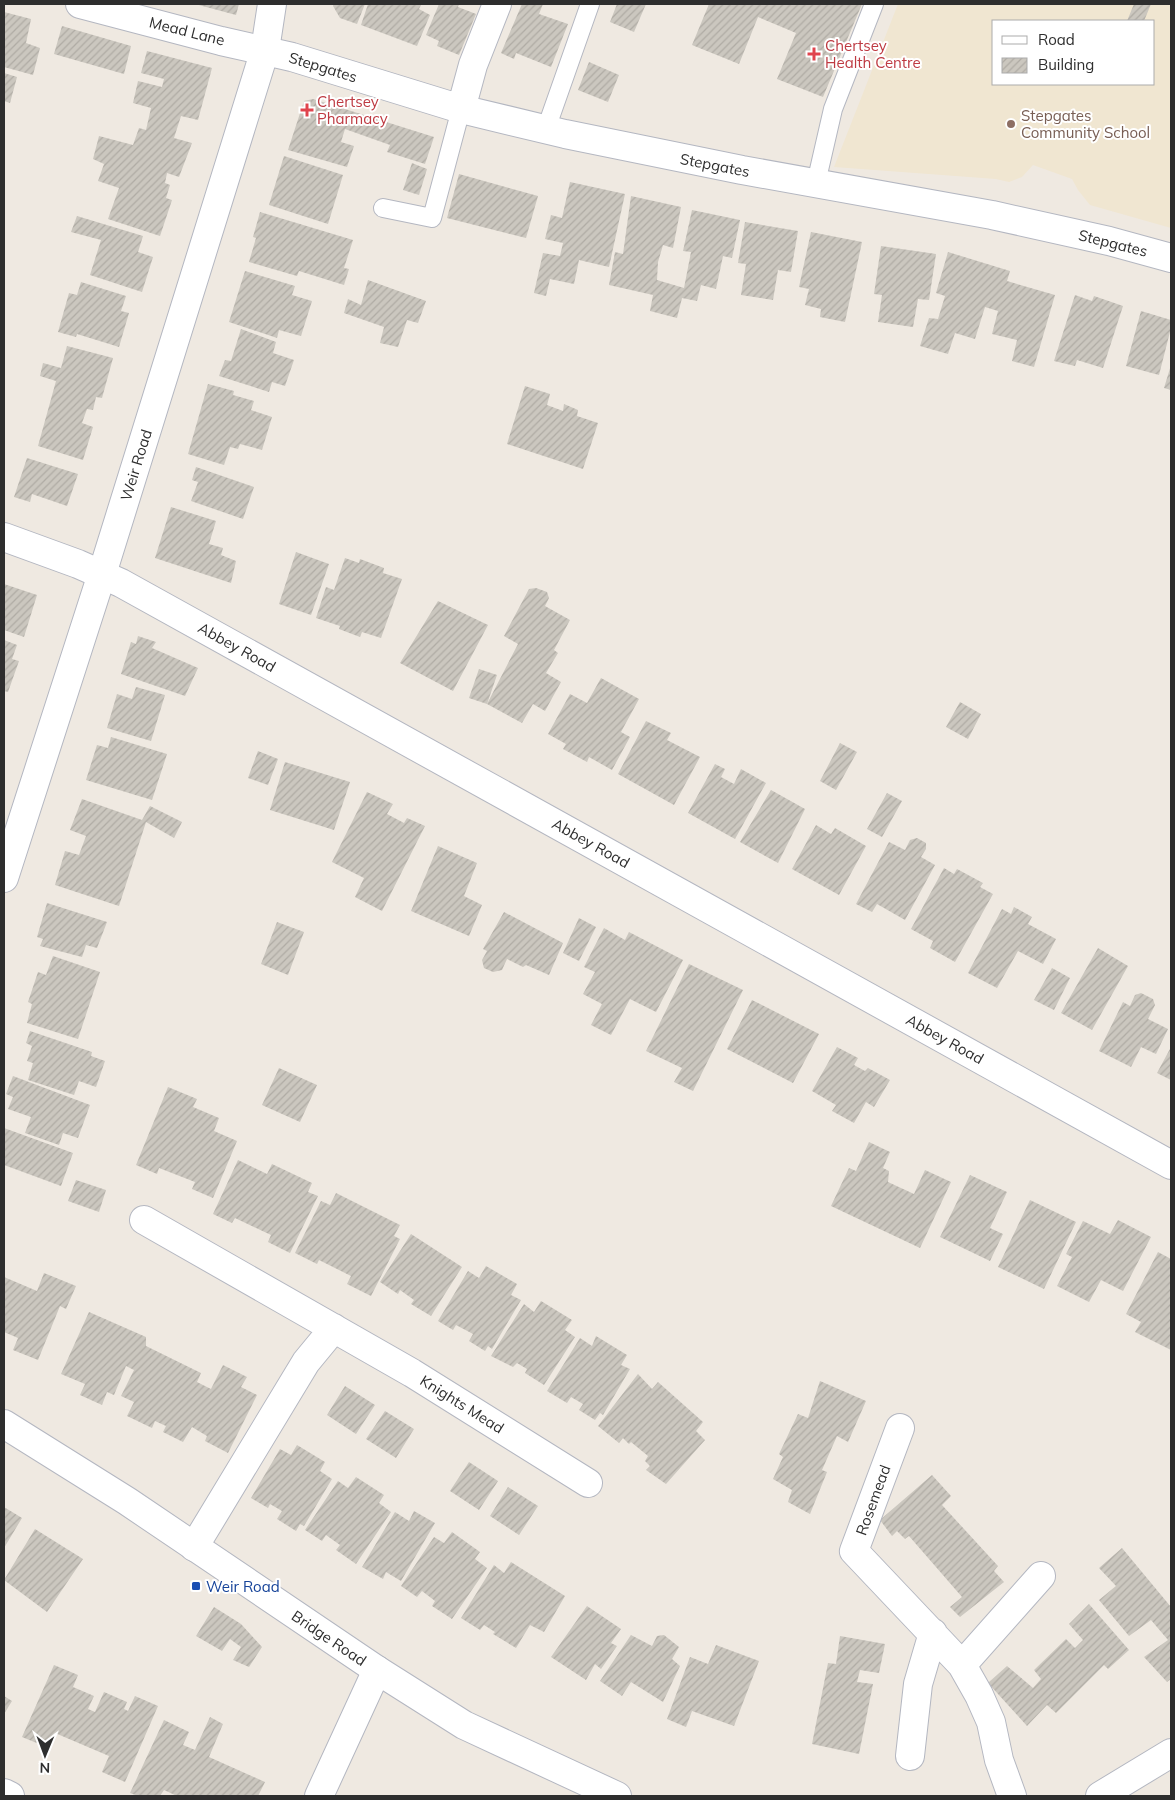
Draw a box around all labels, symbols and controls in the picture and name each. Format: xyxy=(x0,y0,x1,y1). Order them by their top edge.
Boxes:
street label: Mead Lane xyxy=(147,12,227,50)
legend xyxy=(992,20,1155,85)
text: Road xyxy=(1038,30,1075,49)
place label: Chertsey Health Centre xyxy=(825,36,921,72)
marker: Chertsey Health Centre xyxy=(807,47,821,61)
street label: Stepgates xyxy=(287,48,359,86)
text: Building xyxy=(1038,55,1094,74)
place label: Chertsey Pharmacy xyxy=(317,92,388,128)
marker: Chertsey Pharmacy xyxy=(301,104,313,116)
place label: Stepgates Community School xyxy=(1021,106,1150,142)
marker: Stepgates Community School xyxy=(1005,118,1017,130)
street label: Stepgates xyxy=(679,149,751,181)
street label: Stepgates xyxy=(1077,225,1149,261)
street label: Weir Road xyxy=(116,427,156,503)
street label: Abbey Road xyxy=(195,618,279,676)
street label: Abbey Road xyxy=(549,814,633,872)
street label: Abbey Road xyxy=(903,1010,987,1068)
street label: Knights Mead xyxy=(417,1371,507,1437)
street label: Rosemead xyxy=(851,1462,895,1538)
place label: Weir Road xyxy=(206,1577,280,1596)
marker: Weir Road xyxy=(190,1580,202,1592)
street label: Bridge Road xyxy=(288,1606,370,1670)
north arrow xyxy=(20,1730,70,1780)
text: N xyxy=(39,1759,50,1777)

